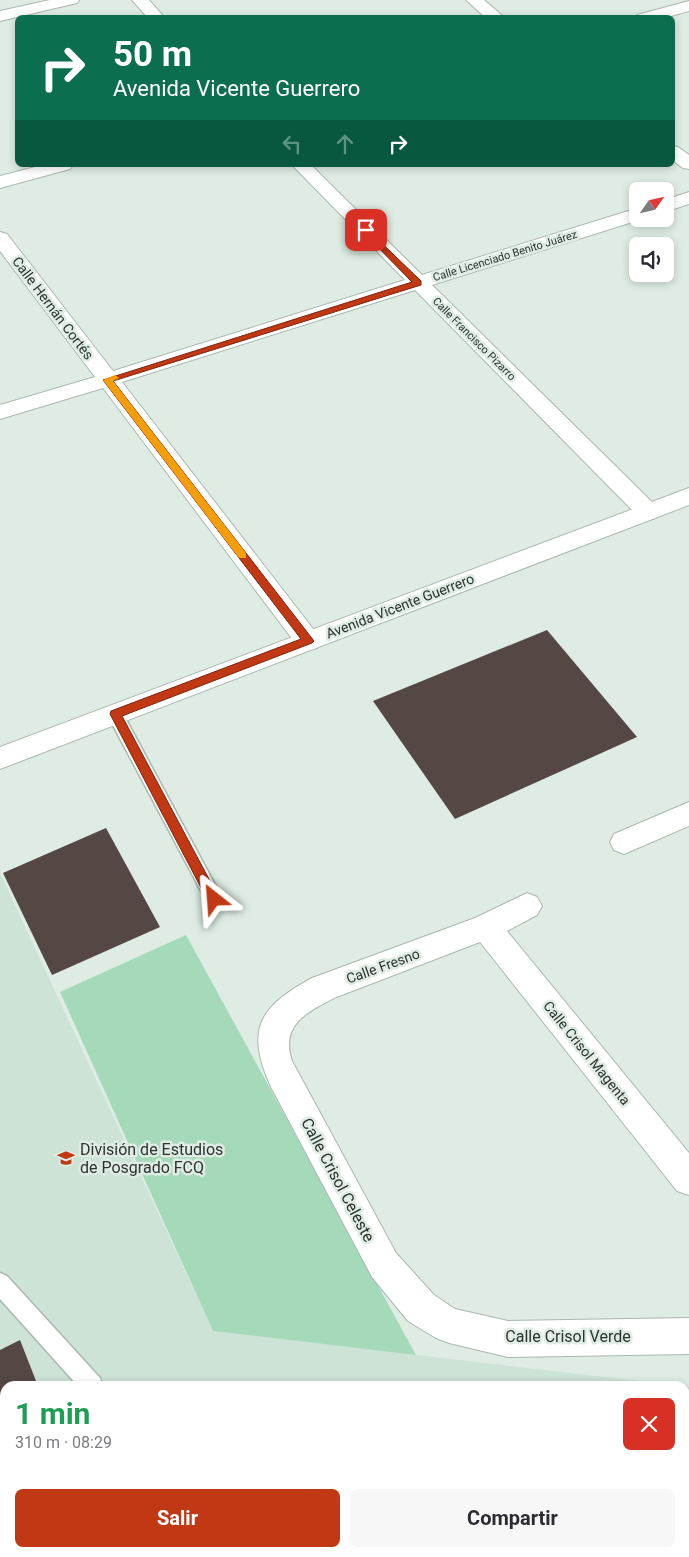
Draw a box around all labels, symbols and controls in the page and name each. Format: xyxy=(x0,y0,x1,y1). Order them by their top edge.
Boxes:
text: 50 m xyxy=(113,34,192,75)
icon: right xyxy=(30,35,95,100)
text: Avenida Vicente Guerrero xyxy=(113,76,360,101)
icon: left xyxy=(278,130,306,158)
icon: ahead xyxy=(331,130,359,158)
icon: right xyxy=(384,130,412,158)
north arrow xyxy=(629,182,674,228)
map controls xyxy=(629,182,674,282)
pin xyxy=(345,209,387,251)
icon: arrive xyxy=(352,216,380,244)
street label: Calle Licenciado Benito Juárez xyxy=(431,228,579,284)
button: sound xyxy=(629,237,674,282)
street label: Calle Hernán Cortés xyxy=(9,253,97,363)
street label: Calle Francisco Pizarro xyxy=(430,295,518,383)
street label: Avenida Vicente Guerrero xyxy=(324,570,476,642)
position arrow xyxy=(187,872,239,924)
street label: Calle Fresno xyxy=(344,945,422,987)
street label: Calle Crisol Magenta xyxy=(540,998,634,1108)
street label: Calle Crisol Celeste xyxy=(297,1115,379,1245)
place label: División de Estudios de Posgrado FCQ xyxy=(80,1140,223,1177)
school or university icon: División de Estudios de Posgrado FCQ xyxy=(56,1148,76,1168)
street label: Calle Crisol Verde xyxy=(505,1327,631,1346)
text: 1 min xyxy=(15,1396,90,1431)
button: close xyxy=(623,1398,675,1450)
text: 310 m · 08:29 xyxy=(15,1433,112,1452)
button: Salir xyxy=(15,1489,340,1547)
button: Compartir xyxy=(350,1489,675,1547)

